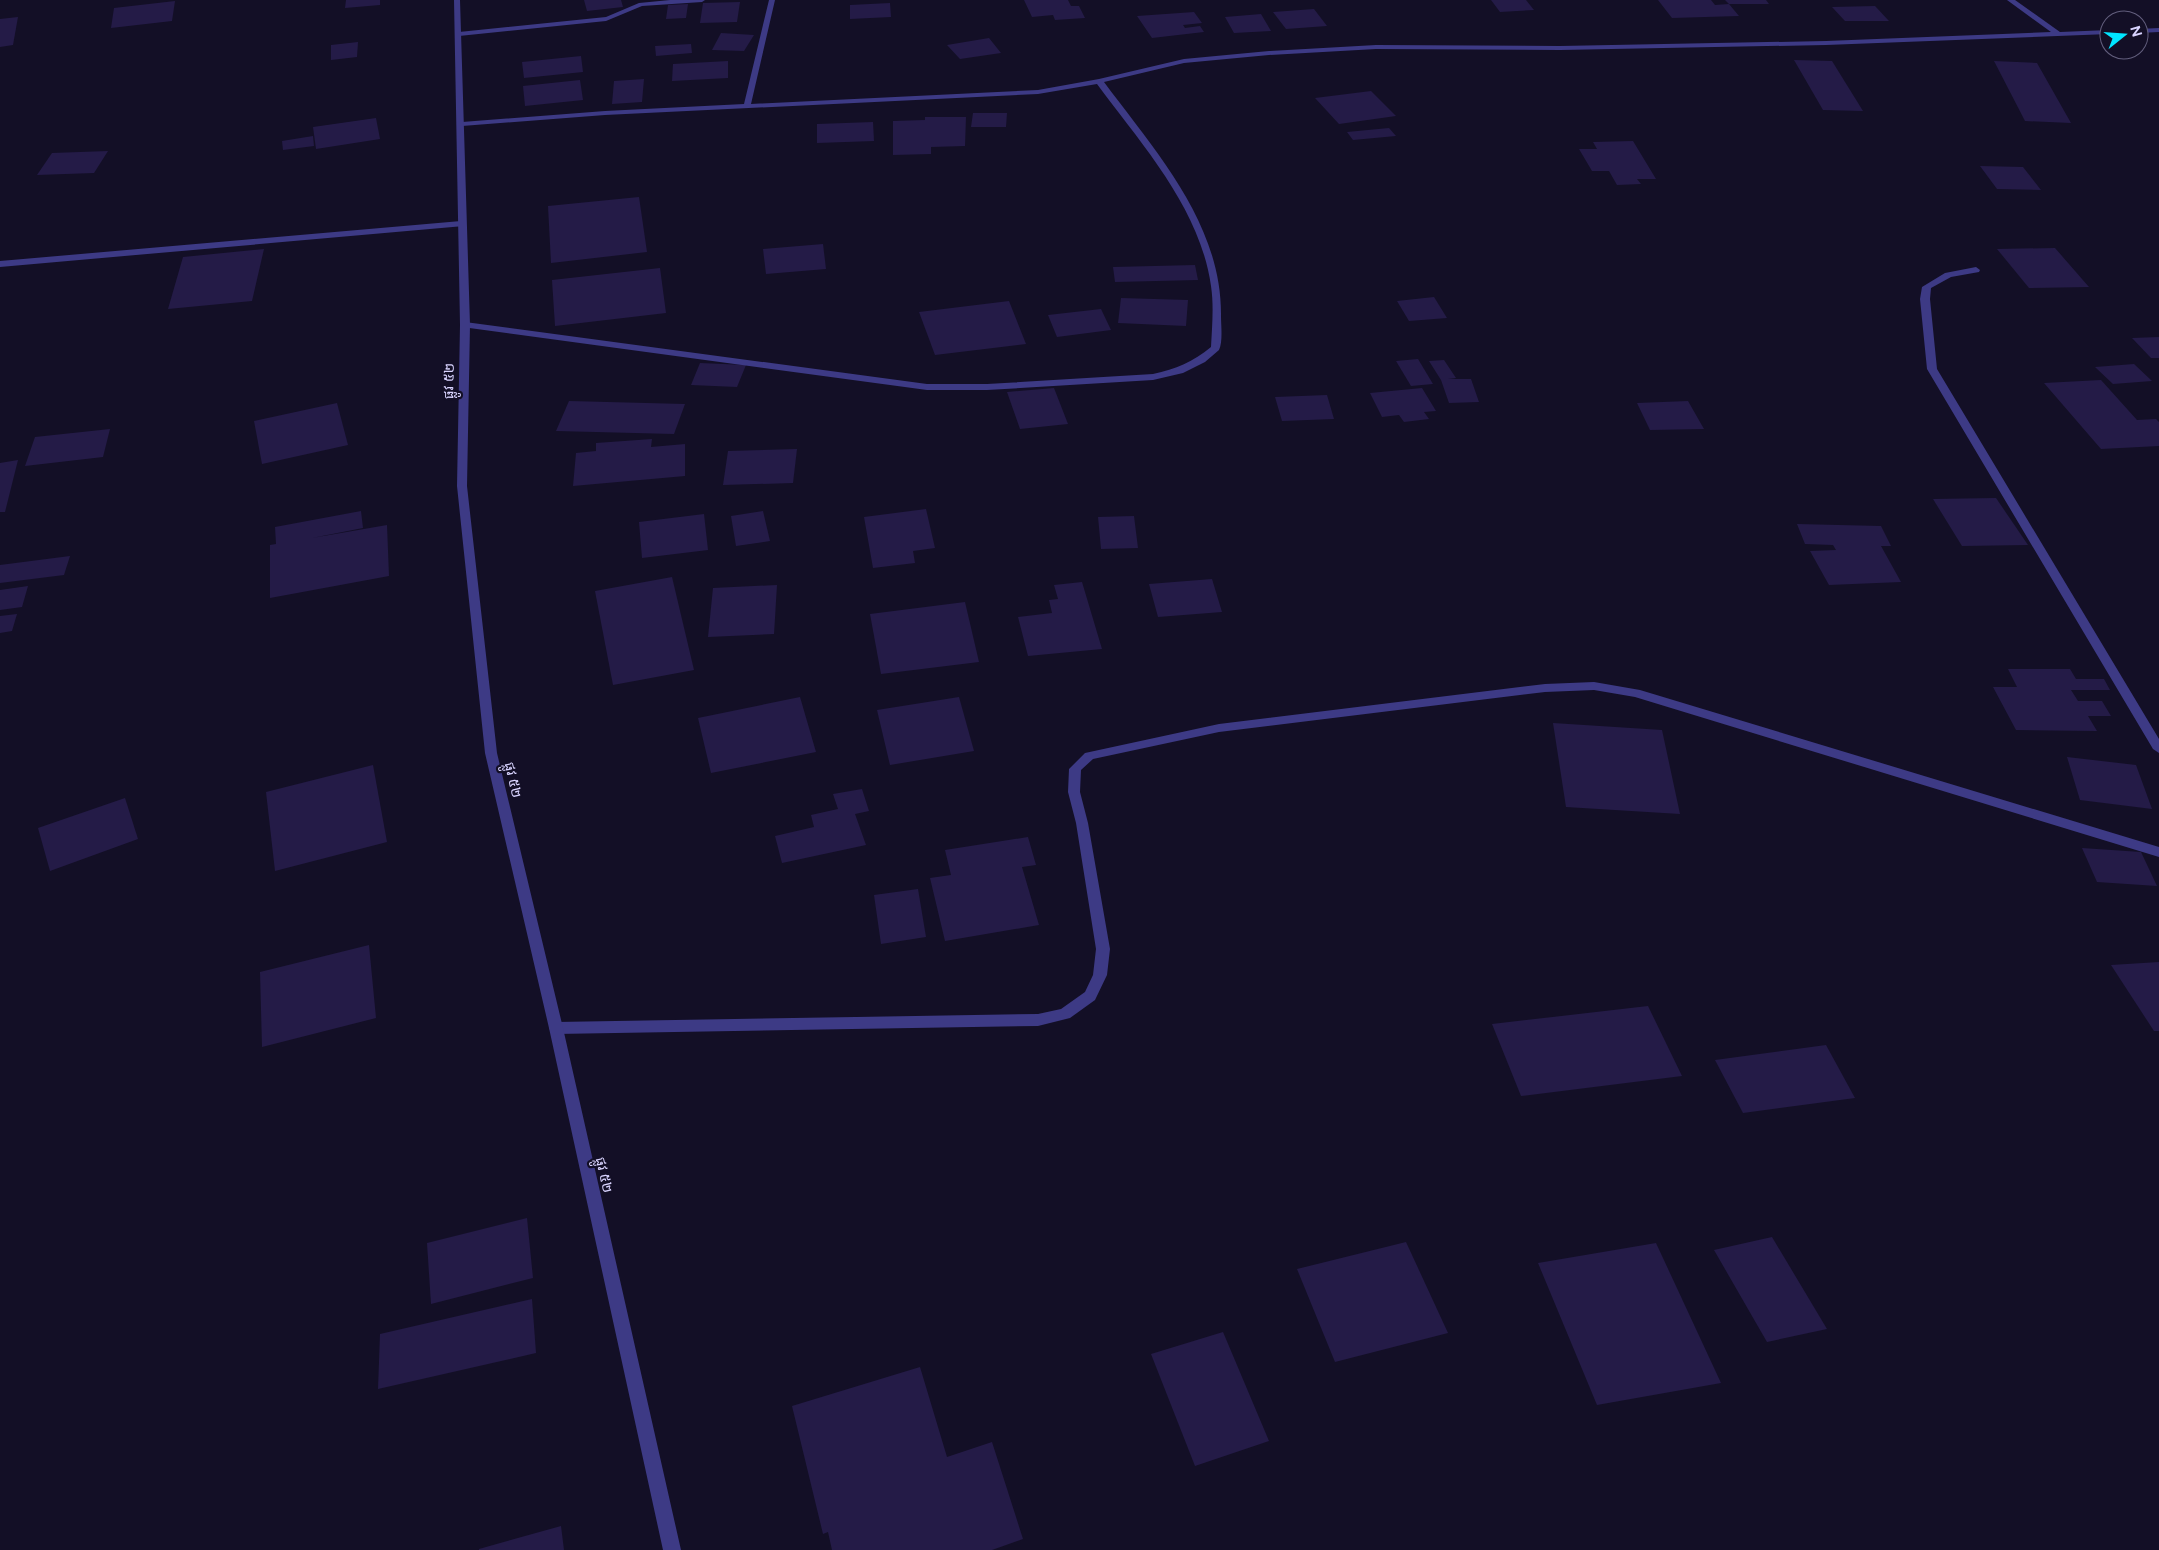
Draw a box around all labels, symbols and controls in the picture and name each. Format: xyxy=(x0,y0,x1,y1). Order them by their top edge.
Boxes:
north arrow xyxy=(2099,10,2149,60)
text: N xyxy=(2126,24,2146,39)
street label: ផ្លូវ ៥២ xyxy=(440,363,461,399)
street label: ផ្លូវ ៥២ xyxy=(498,760,525,800)
street label: ផ្លូវ ៥២ xyxy=(589,1155,616,1195)

